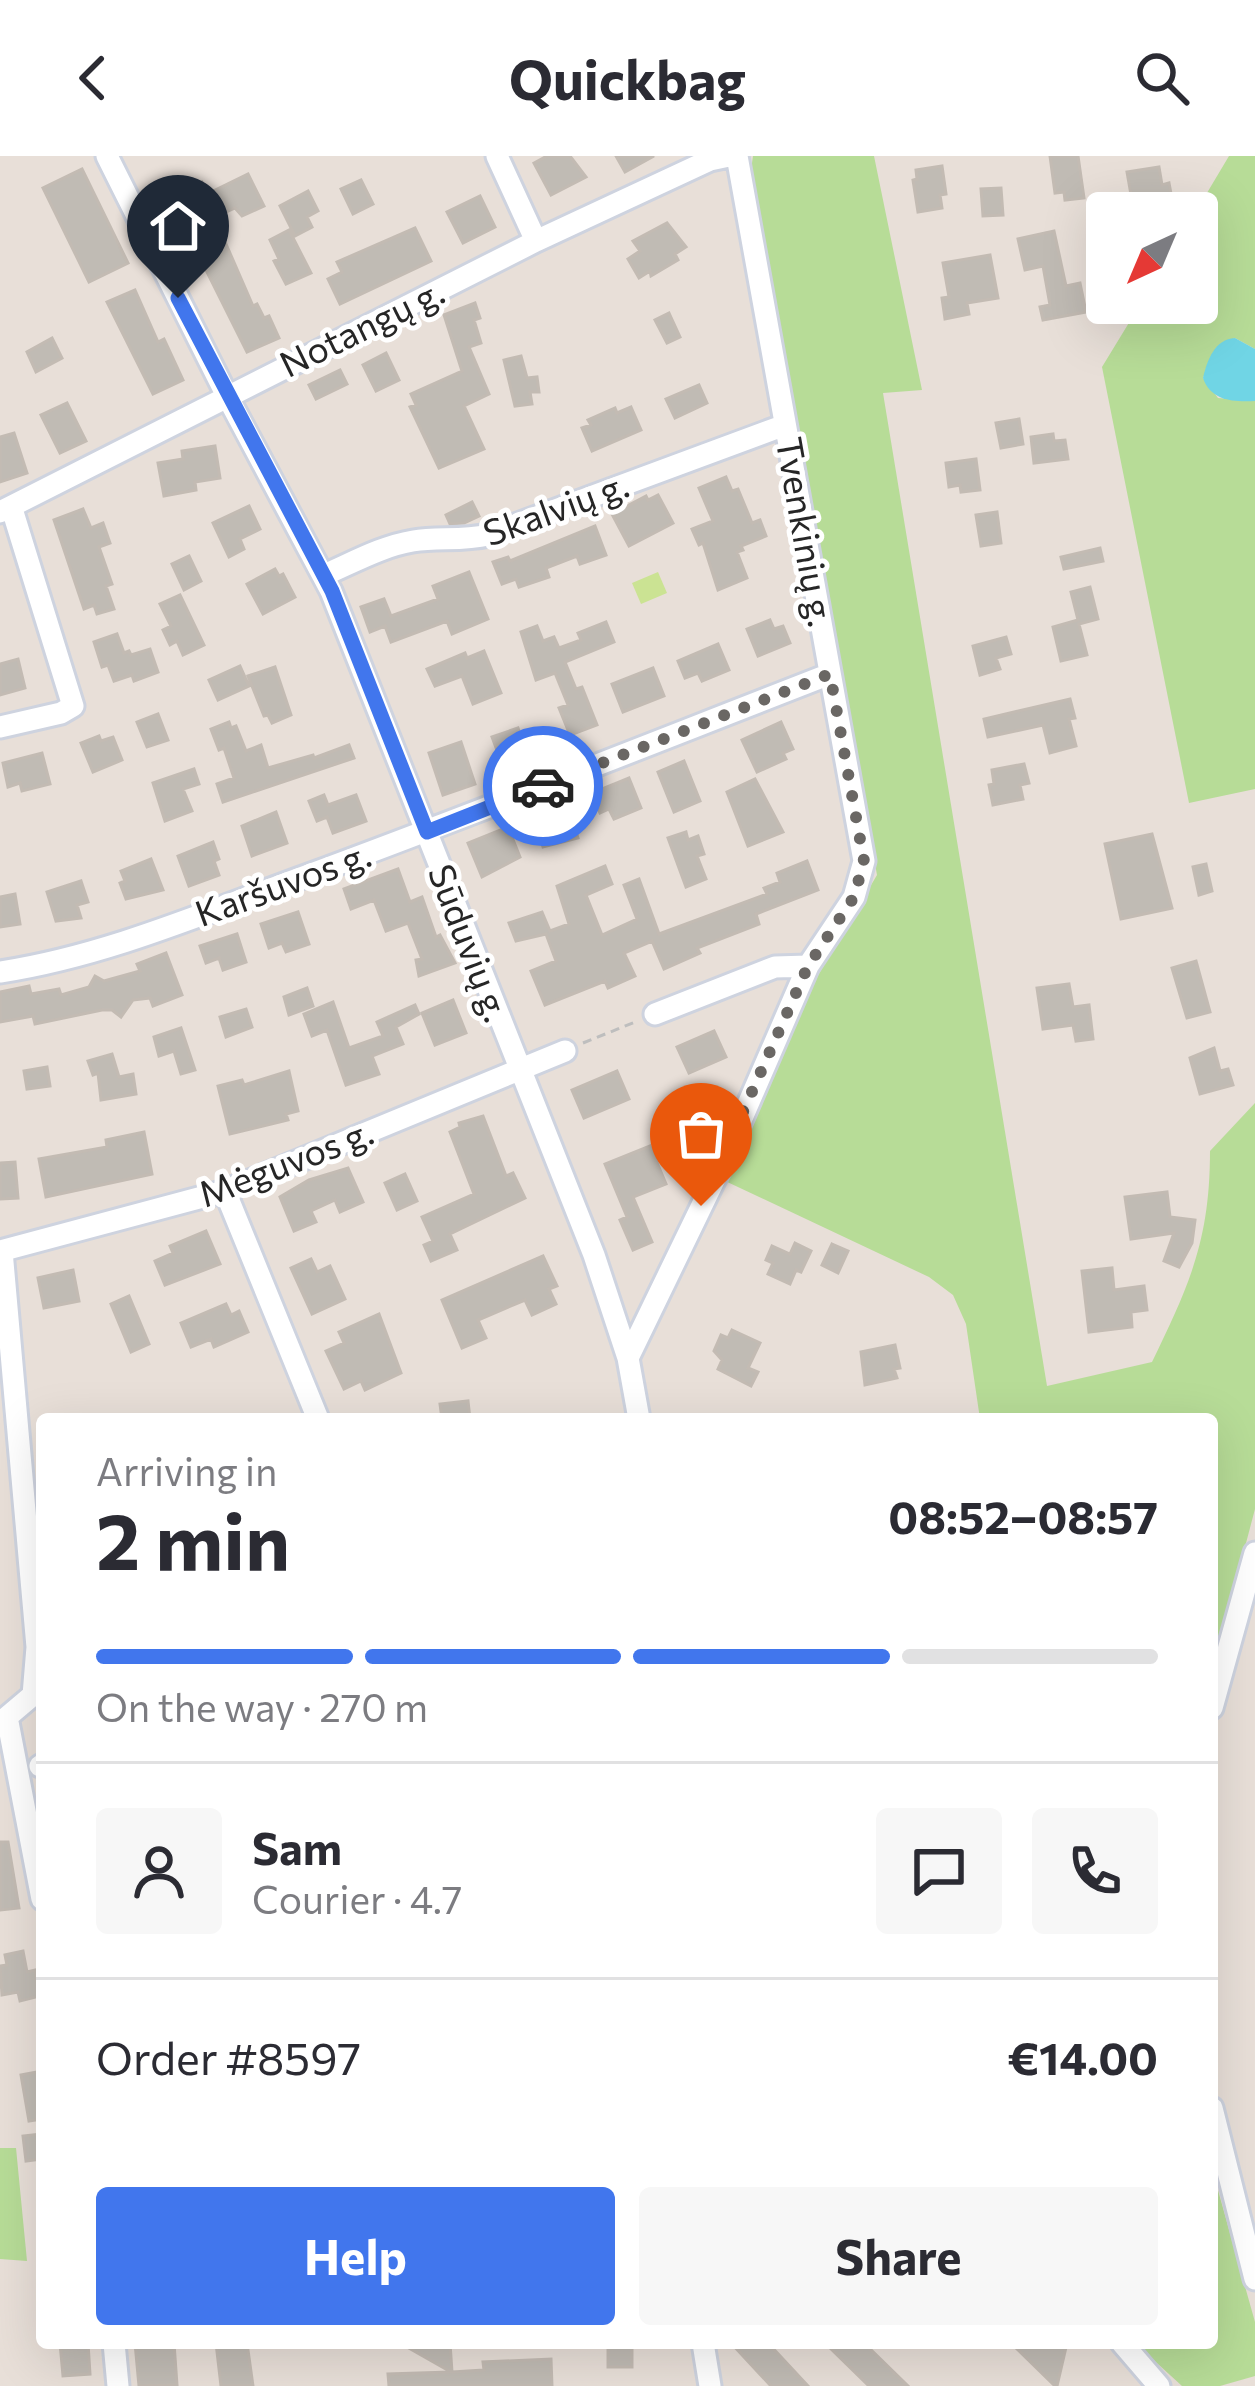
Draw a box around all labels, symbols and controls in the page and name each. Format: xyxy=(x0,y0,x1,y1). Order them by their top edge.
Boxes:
icon: back xyxy=(60,45,126,111)
text: Quickbag xyxy=(509,45,746,111)
icon: search xyxy=(1129,45,1195,111)
pin xyxy=(127,175,229,298)
north arrow xyxy=(1086,192,1218,324)
map controls xyxy=(1086,192,1218,324)
icon: home xyxy=(145,193,211,259)
street label: Notangų g. xyxy=(272,268,450,385)
street label: Tvenkinių g. xyxy=(769,433,845,630)
street label: Skalvių g. xyxy=(477,461,634,554)
courier xyxy=(483,726,603,846)
icon: car xyxy=(510,753,576,819)
street label: Karšuvos g. xyxy=(189,830,376,934)
street label: Sūduvių g. xyxy=(421,857,521,1027)
pin xyxy=(650,1083,752,1206)
icon: bag xyxy=(668,1101,734,1167)
street label: Mėguvos g. xyxy=(192,1108,379,1215)
text: Arriving in xyxy=(96,1446,277,1494)
text: 08:52–08:57 xyxy=(888,1488,1158,1543)
text: 2 min xyxy=(96,1491,290,1586)
text: On the way · 270 m xyxy=(96,1682,428,1730)
button: person xyxy=(96,1808,222,1934)
button: chat xyxy=(876,1808,1002,1934)
button: phone xyxy=(1032,1808,1158,1934)
text: Sam xyxy=(252,1819,342,1874)
text: Courier · 4.7 xyxy=(252,1874,462,1922)
text: Order #8597 xyxy=(96,2029,361,2084)
text: €14.00 xyxy=(1007,2029,1158,2084)
button: Help xyxy=(96,2187,615,2325)
button: Share xyxy=(639,2187,1158,2325)

